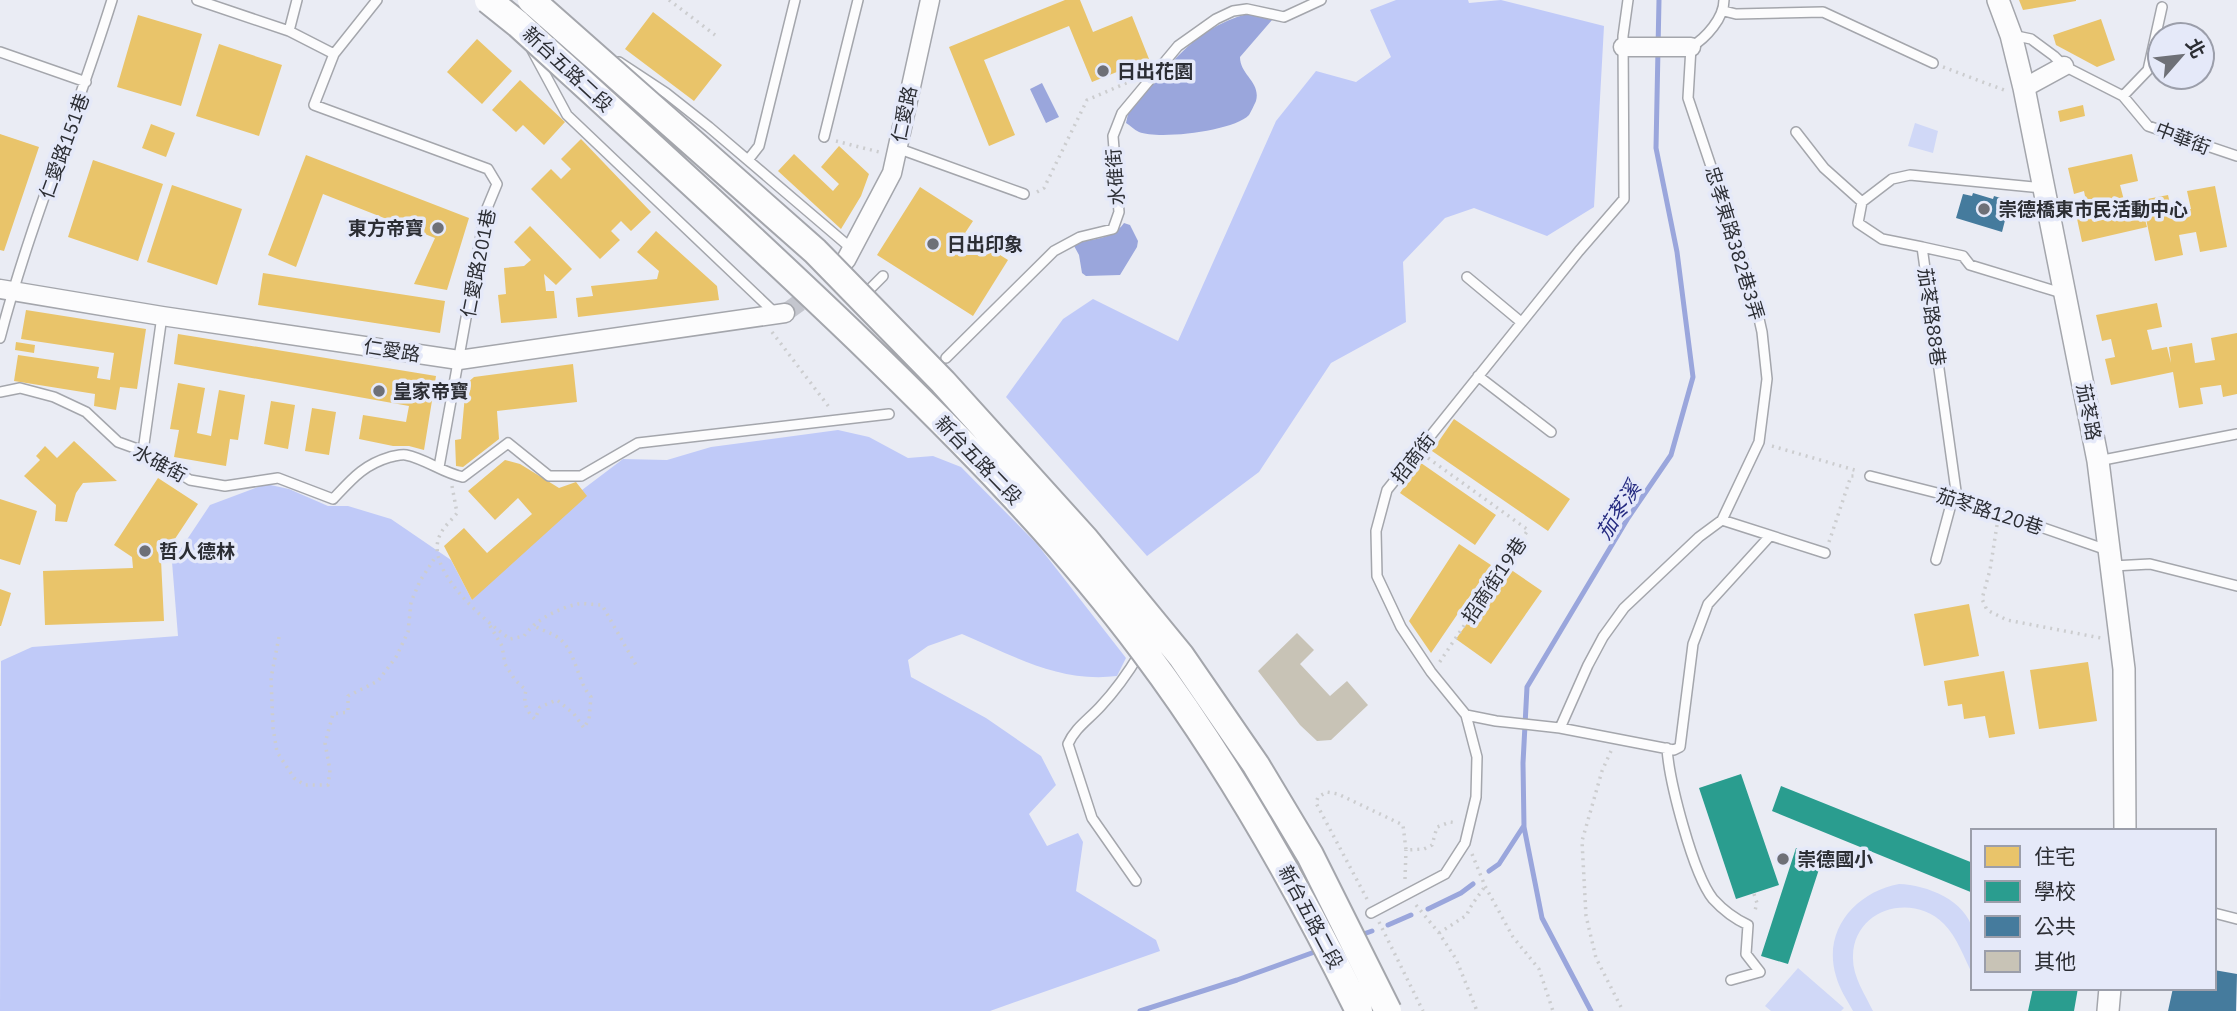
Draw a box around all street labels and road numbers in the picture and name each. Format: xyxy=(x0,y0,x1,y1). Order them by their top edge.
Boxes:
street label: 新台五路二段 xyxy=(518,21,618,117)
street label: 仁愛路 xyxy=(886,84,922,144)
street label: 仁愛路151巷 xyxy=(34,90,94,202)
street label: 中華街 xyxy=(2152,117,2214,159)
street label: 水碓街 xyxy=(1101,148,1129,206)
street label: 忠孝東路382巷3弄 xyxy=(1700,163,1770,323)
street label: 仁愛路201巷 xyxy=(456,207,500,319)
street label: 茄苳路88巷 xyxy=(1913,266,1951,368)
street label: 仁愛路 xyxy=(362,334,422,366)
street label: 茄苳路 xyxy=(2072,382,2106,442)
street label: 新台五路二段 xyxy=(931,411,1027,509)
street label: 招商街 xyxy=(1386,428,1440,488)
street label: 水碓街 xyxy=(129,439,191,487)
street label: 茄苳路120巷 xyxy=(1934,483,2046,539)
street label: 招商街19巷 xyxy=(1456,532,1532,628)
street label: 新台五路二段 xyxy=(1274,861,1348,973)

